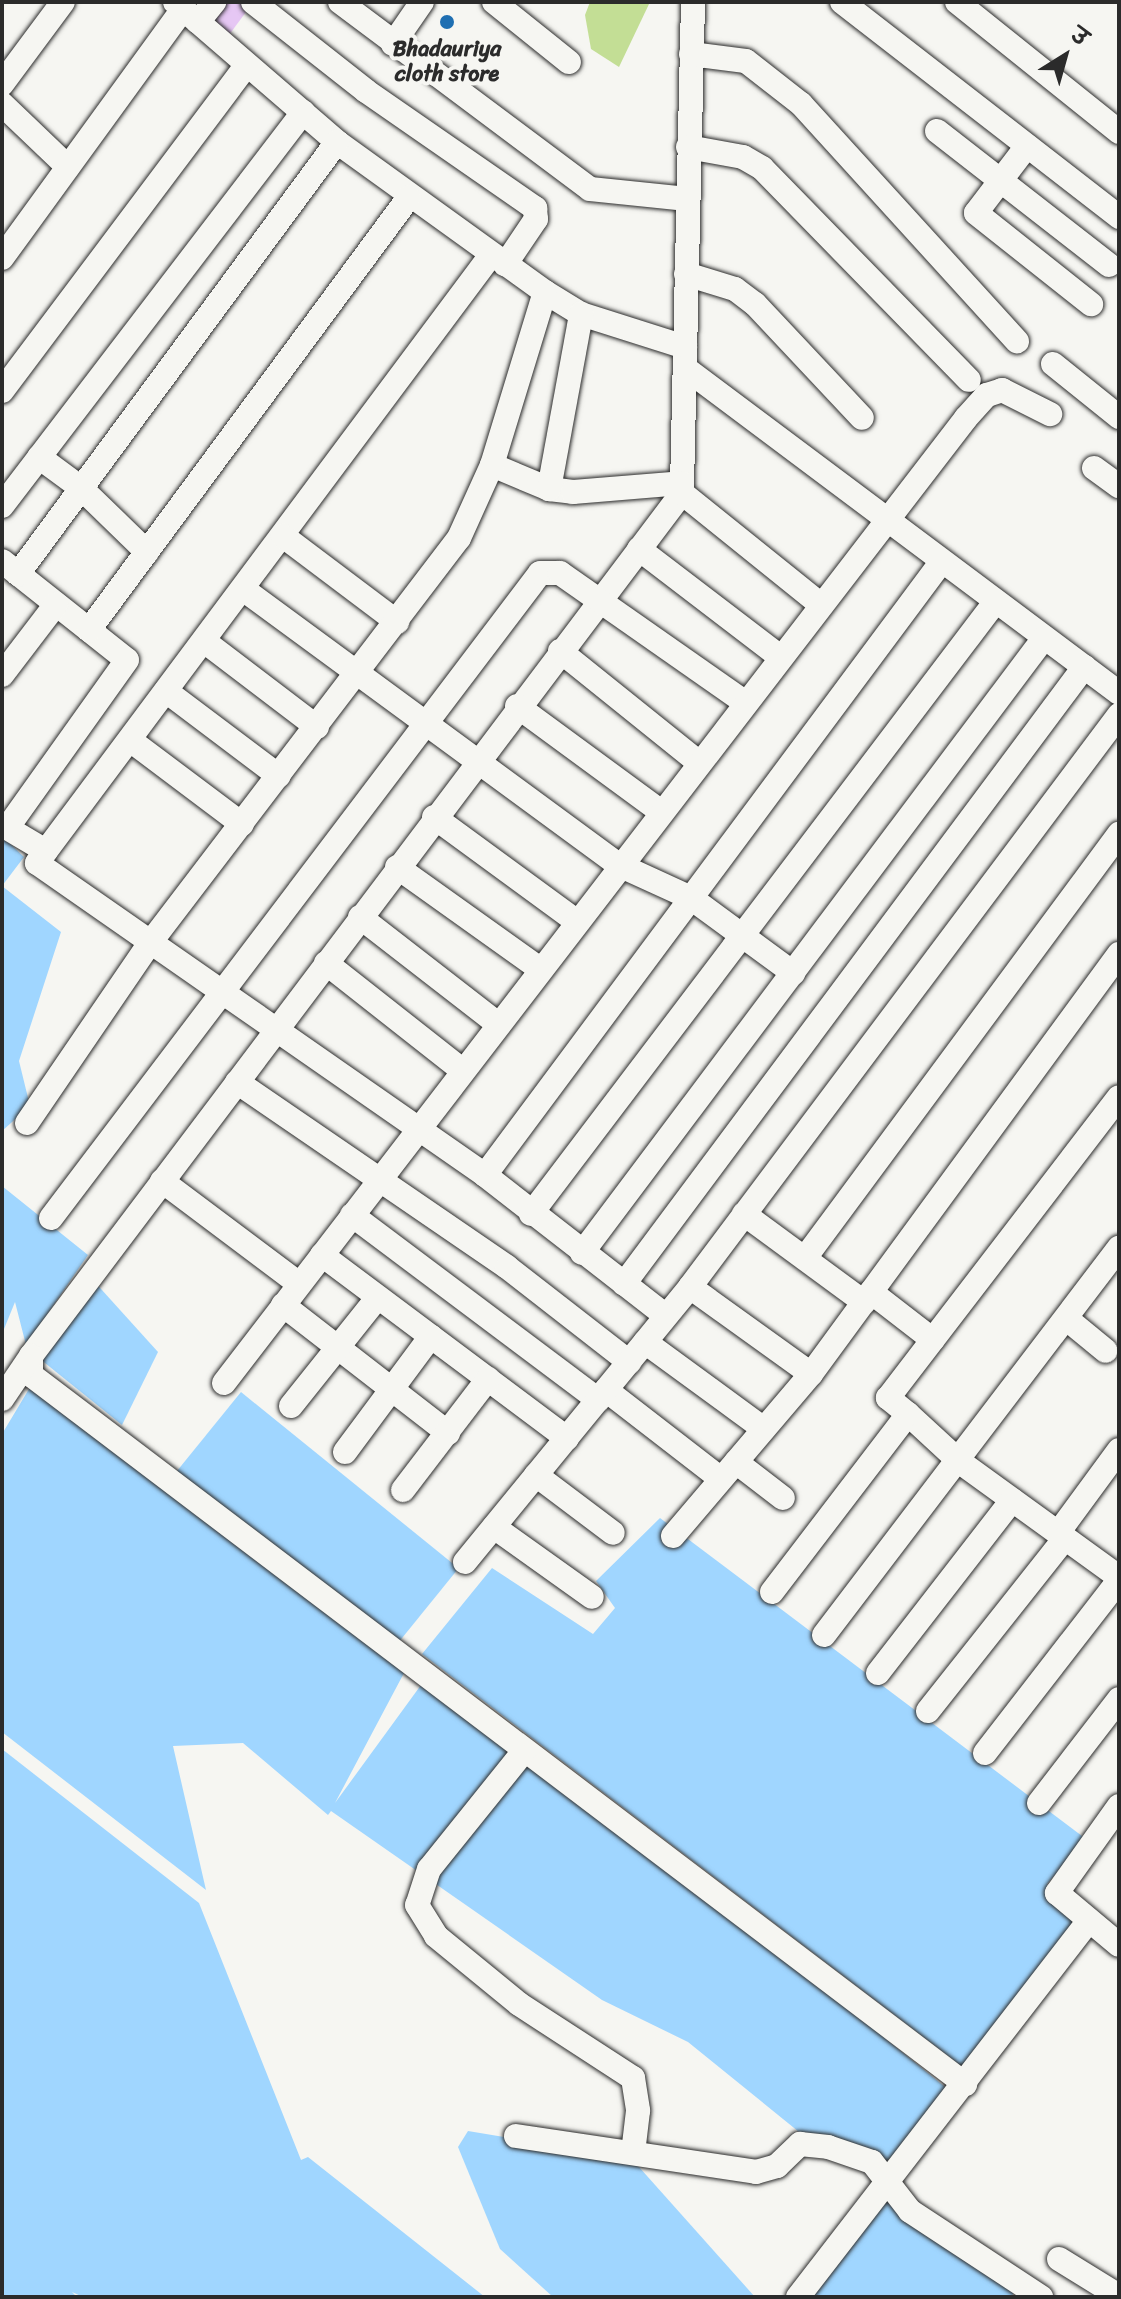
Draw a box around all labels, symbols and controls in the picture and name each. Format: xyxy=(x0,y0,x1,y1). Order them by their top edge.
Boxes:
marker: Bhadauriya cloth store xyxy=(438,13,456,31)
north arrow xyxy=(1025,16,1105,96)
text: उ xyxy=(1062,16,1097,56)
place label: Bhadauriya cloth store xyxy=(393,35,501,86)

